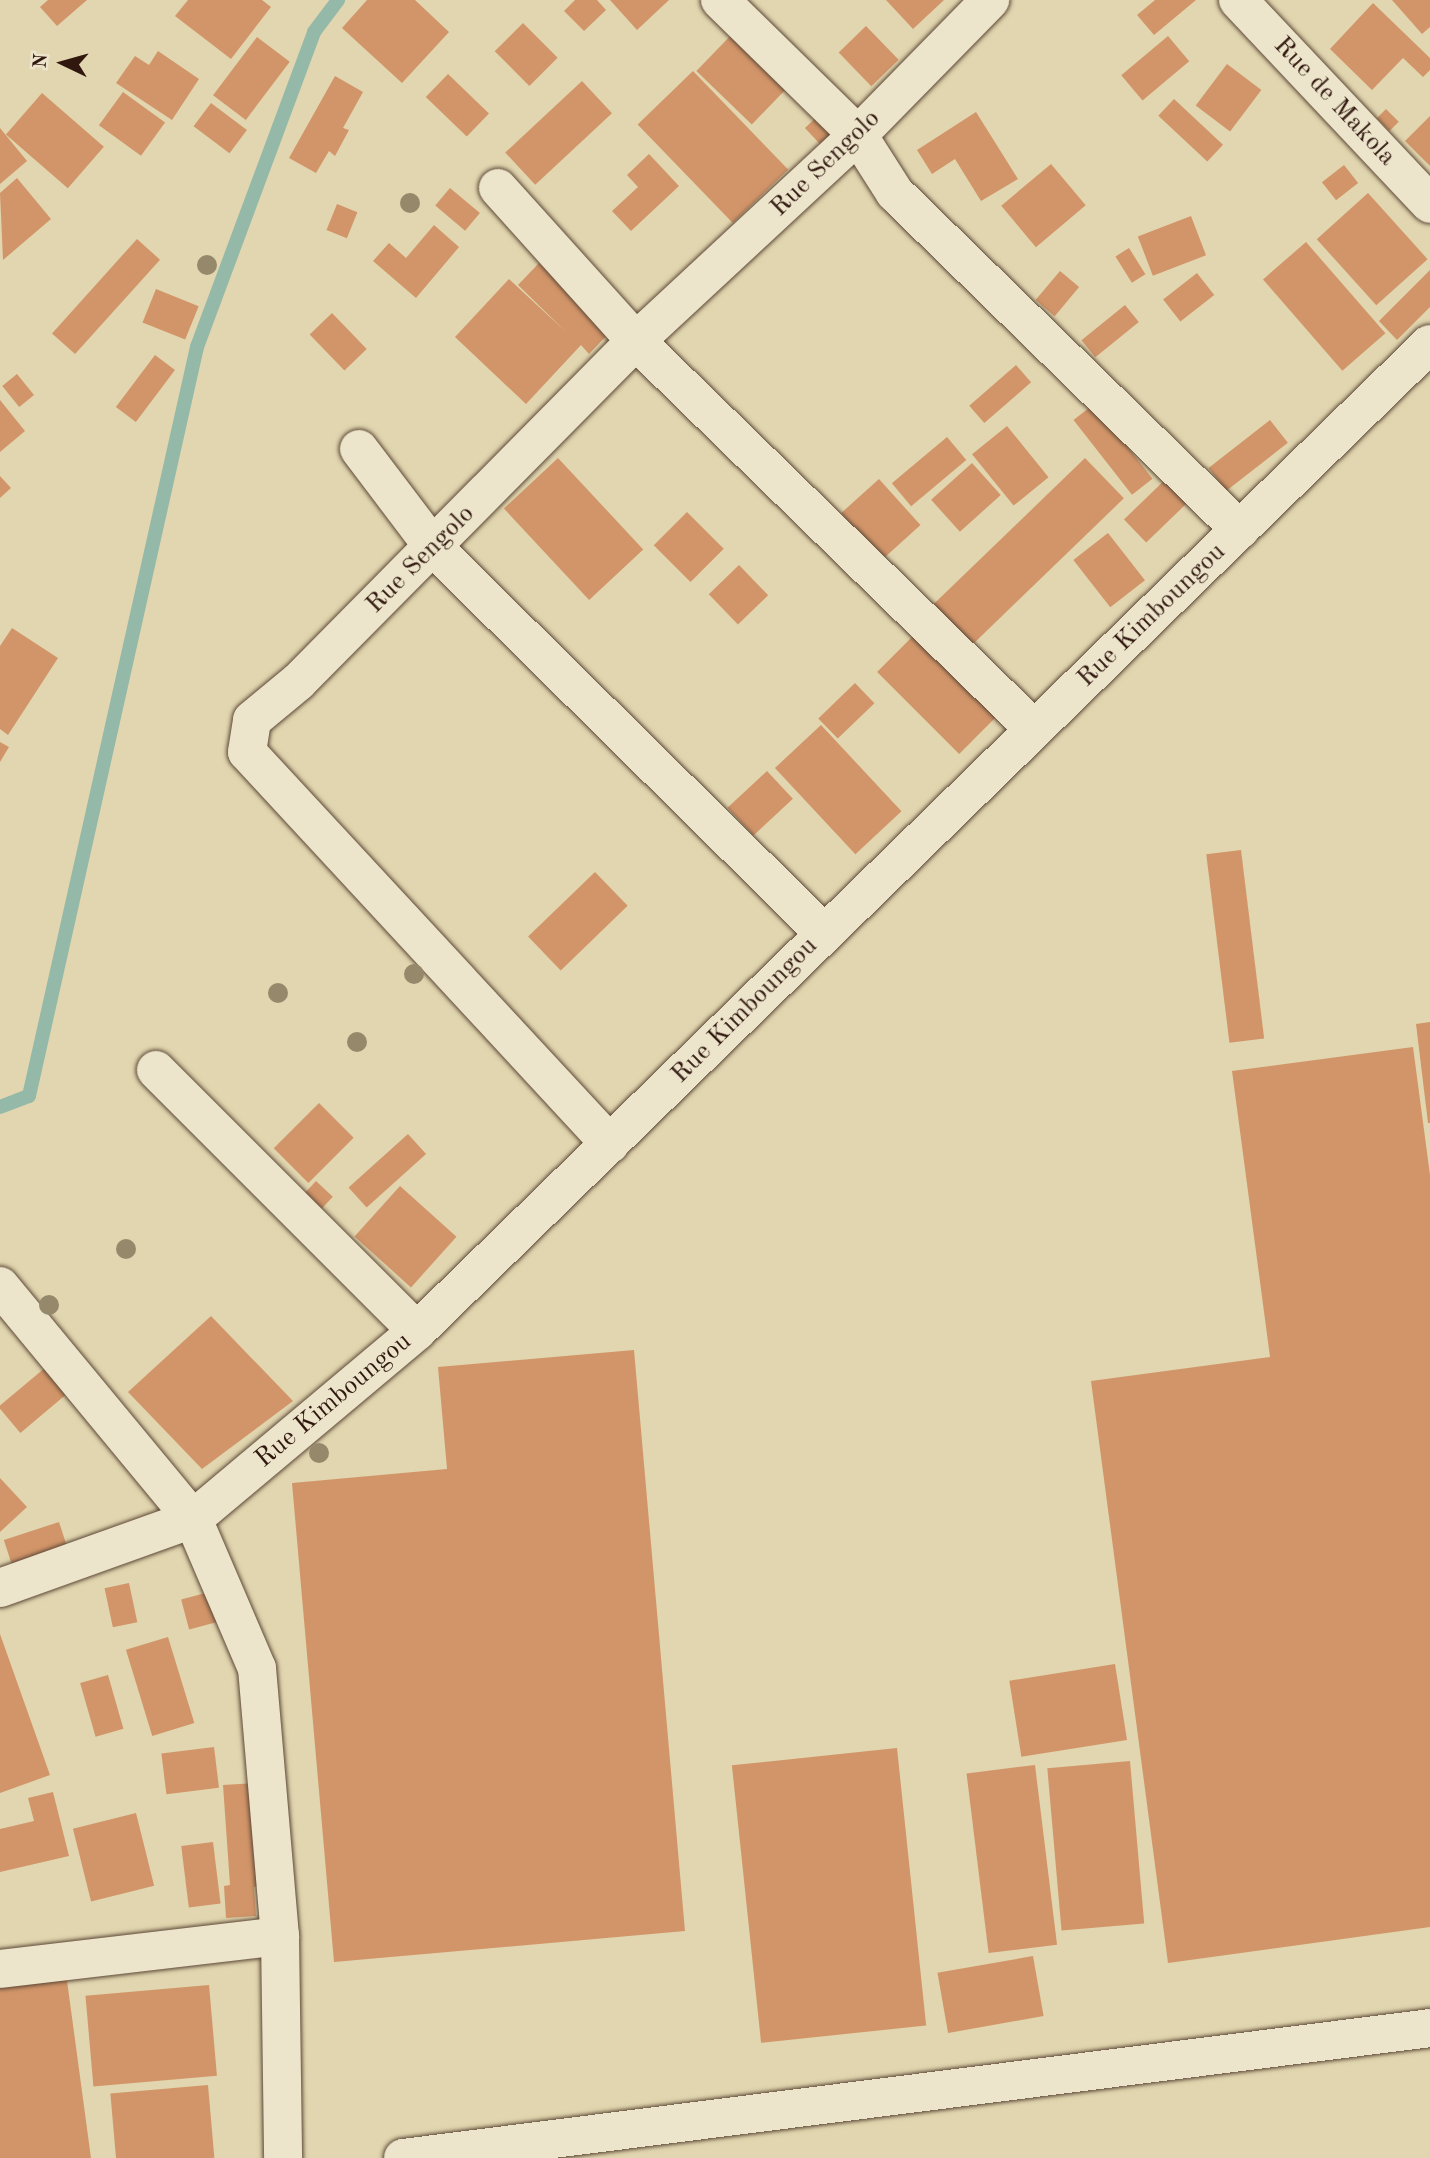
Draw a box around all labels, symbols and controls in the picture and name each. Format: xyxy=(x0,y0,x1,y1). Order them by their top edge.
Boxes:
north arrow xyxy=(28,28,98,98)
street label: Rue de Makola xyxy=(1266,31,1402,173)
text: N xyxy=(31,53,52,69)
street label: Rue Sengolo xyxy=(765,104,887,224)
street label: Rue Sengolo xyxy=(360,499,482,621)
street label: Rue Kimboungou xyxy=(1071,537,1233,695)
street label: Rue Kimboungou xyxy=(665,931,825,1091)
street label: Rue Kimboungou xyxy=(250,1327,418,1475)

